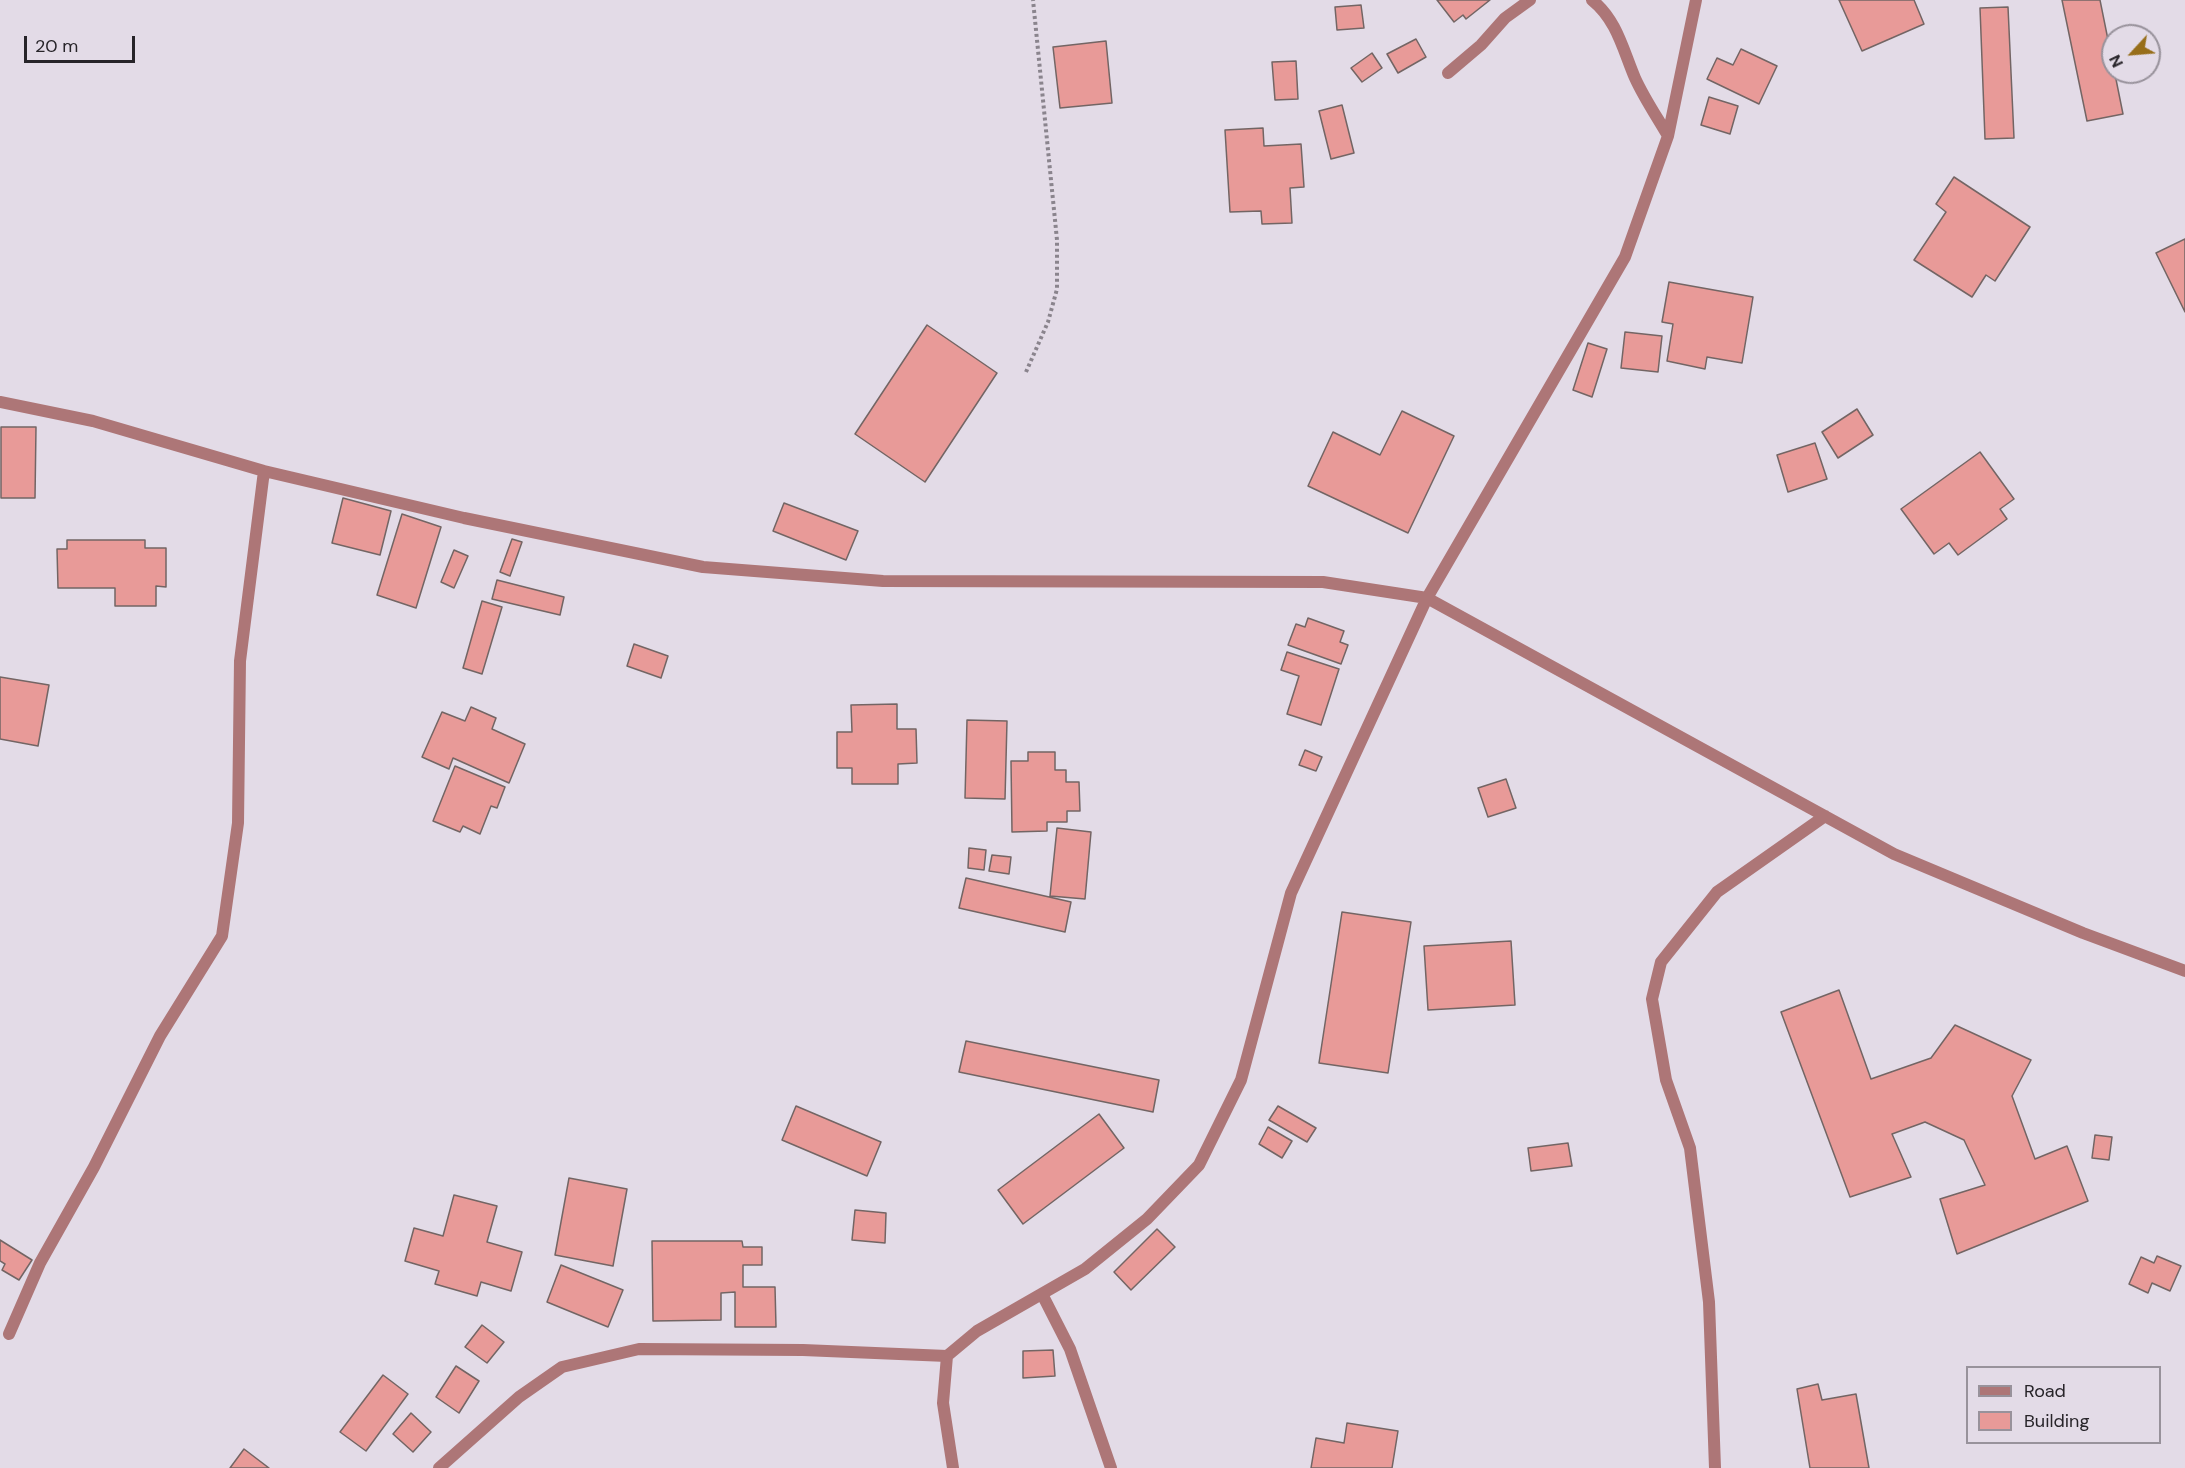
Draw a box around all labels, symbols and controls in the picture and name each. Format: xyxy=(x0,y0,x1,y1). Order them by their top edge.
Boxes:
scale bar xyxy=(27,24,138,62)
north arrow xyxy=(2101,24,2161,84)
text: 20 m xyxy=(35,34,78,58)
text: N xyxy=(2104,51,2128,71)
legend xyxy=(1966,1366,2161,1444)
text: Road xyxy=(2024,1379,2066,1403)
text: Building xyxy=(2024,1409,2089,1433)

